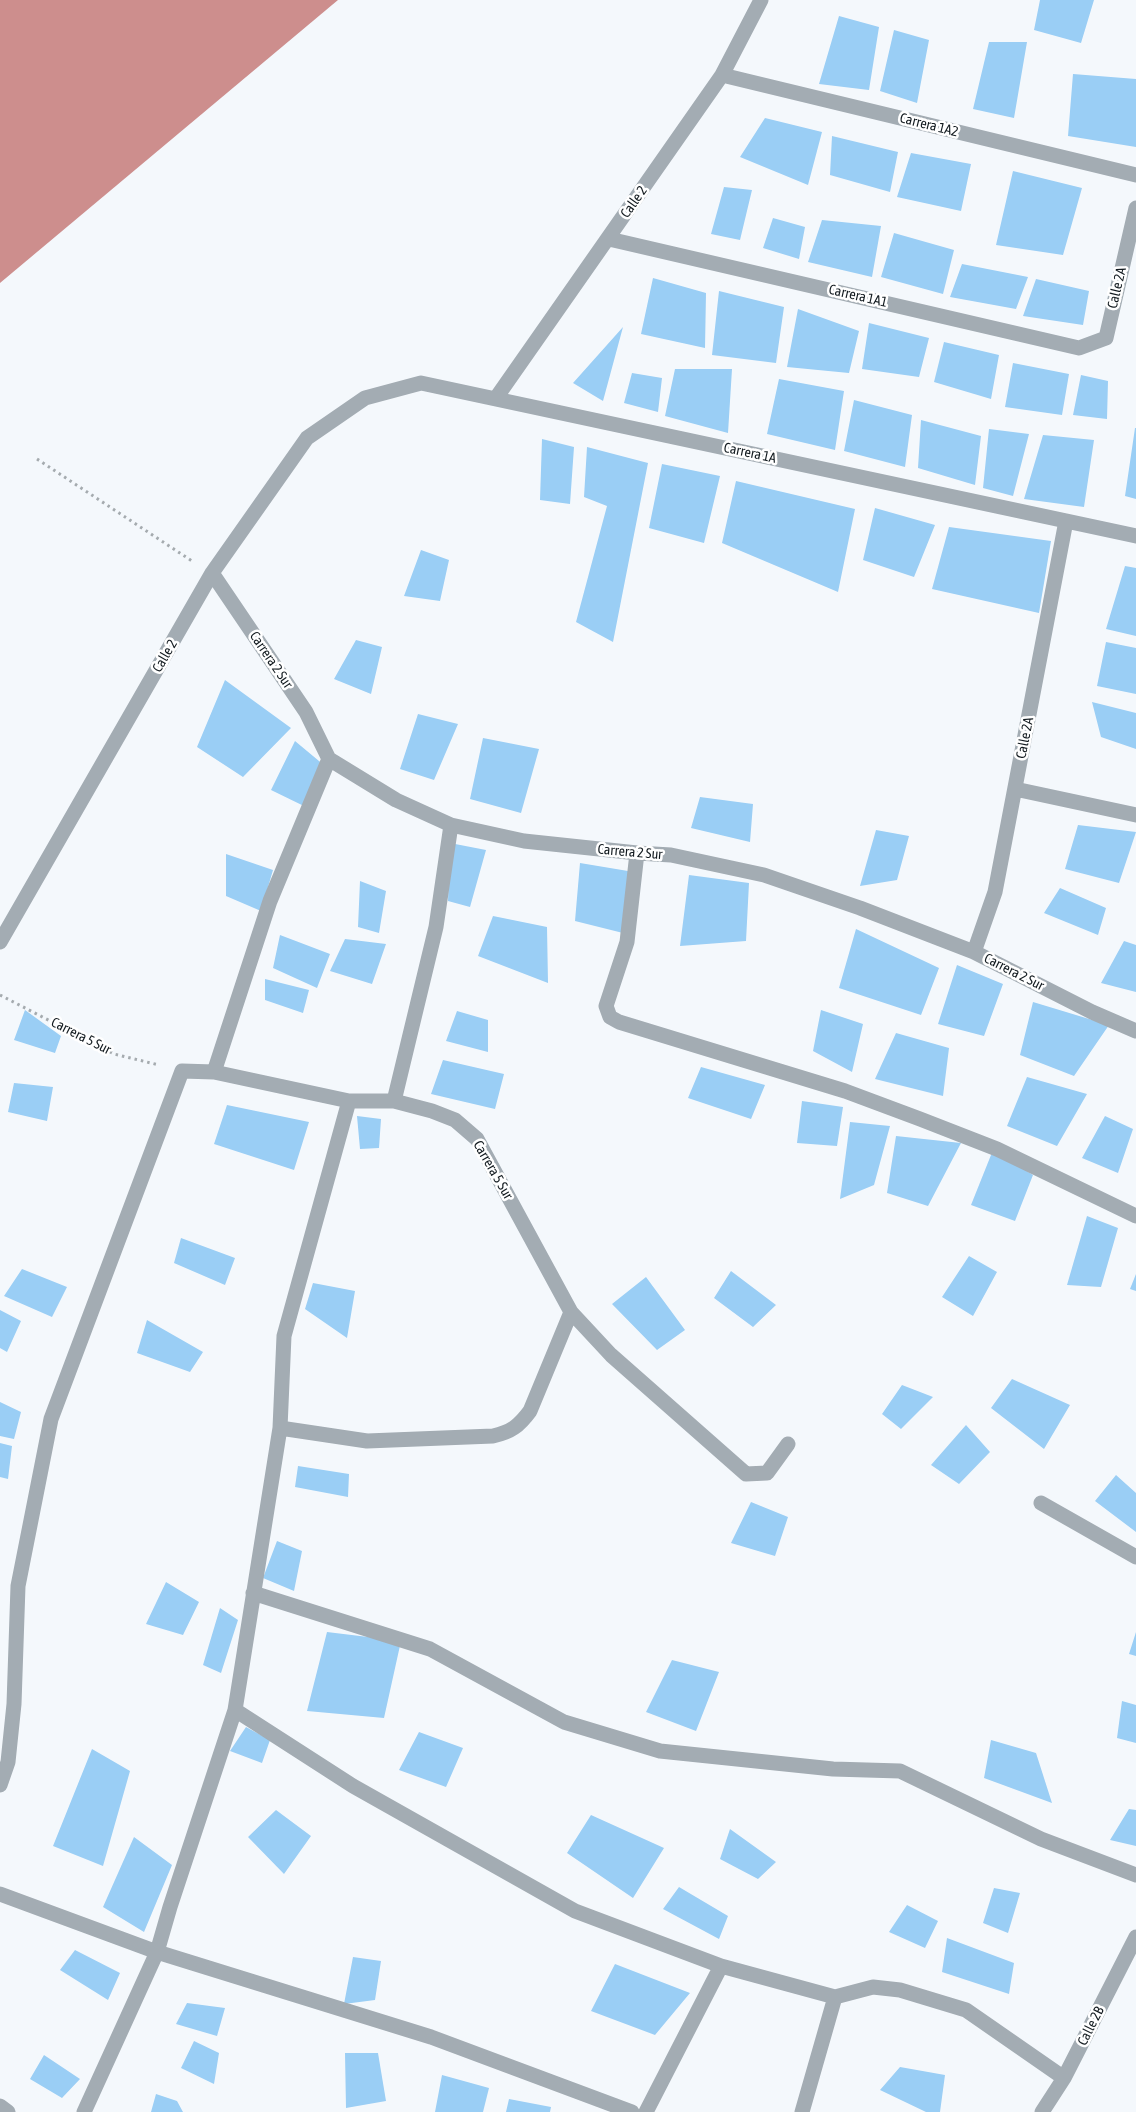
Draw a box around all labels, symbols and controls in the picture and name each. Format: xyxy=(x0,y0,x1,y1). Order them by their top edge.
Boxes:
street label: Carrera 1A2 xyxy=(898,110,960,140)
street label: Calle 2 xyxy=(617,183,651,221)
street label: Calle 2A xyxy=(1104,266,1130,310)
street label: Carrera 1A1 xyxy=(827,281,889,311)
street label: Carrera 1A xyxy=(722,439,778,467)
street label: Carrera 2 Sur xyxy=(246,628,296,692)
street label: Calle 2 xyxy=(149,637,181,675)
street label: Calle 2A xyxy=(1013,716,1037,760)
street label: Carrera 2 Sur xyxy=(597,841,663,863)
street label: Carrera 2 Sur xyxy=(981,950,1047,994)
street label: Carrera 5 Sur xyxy=(48,1014,114,1058)
street label: Carrera 5 Sur xyxy=(469,1138,517,1202)
street label: Calle 2B xyxy=(1074,2004,1108,2048)

